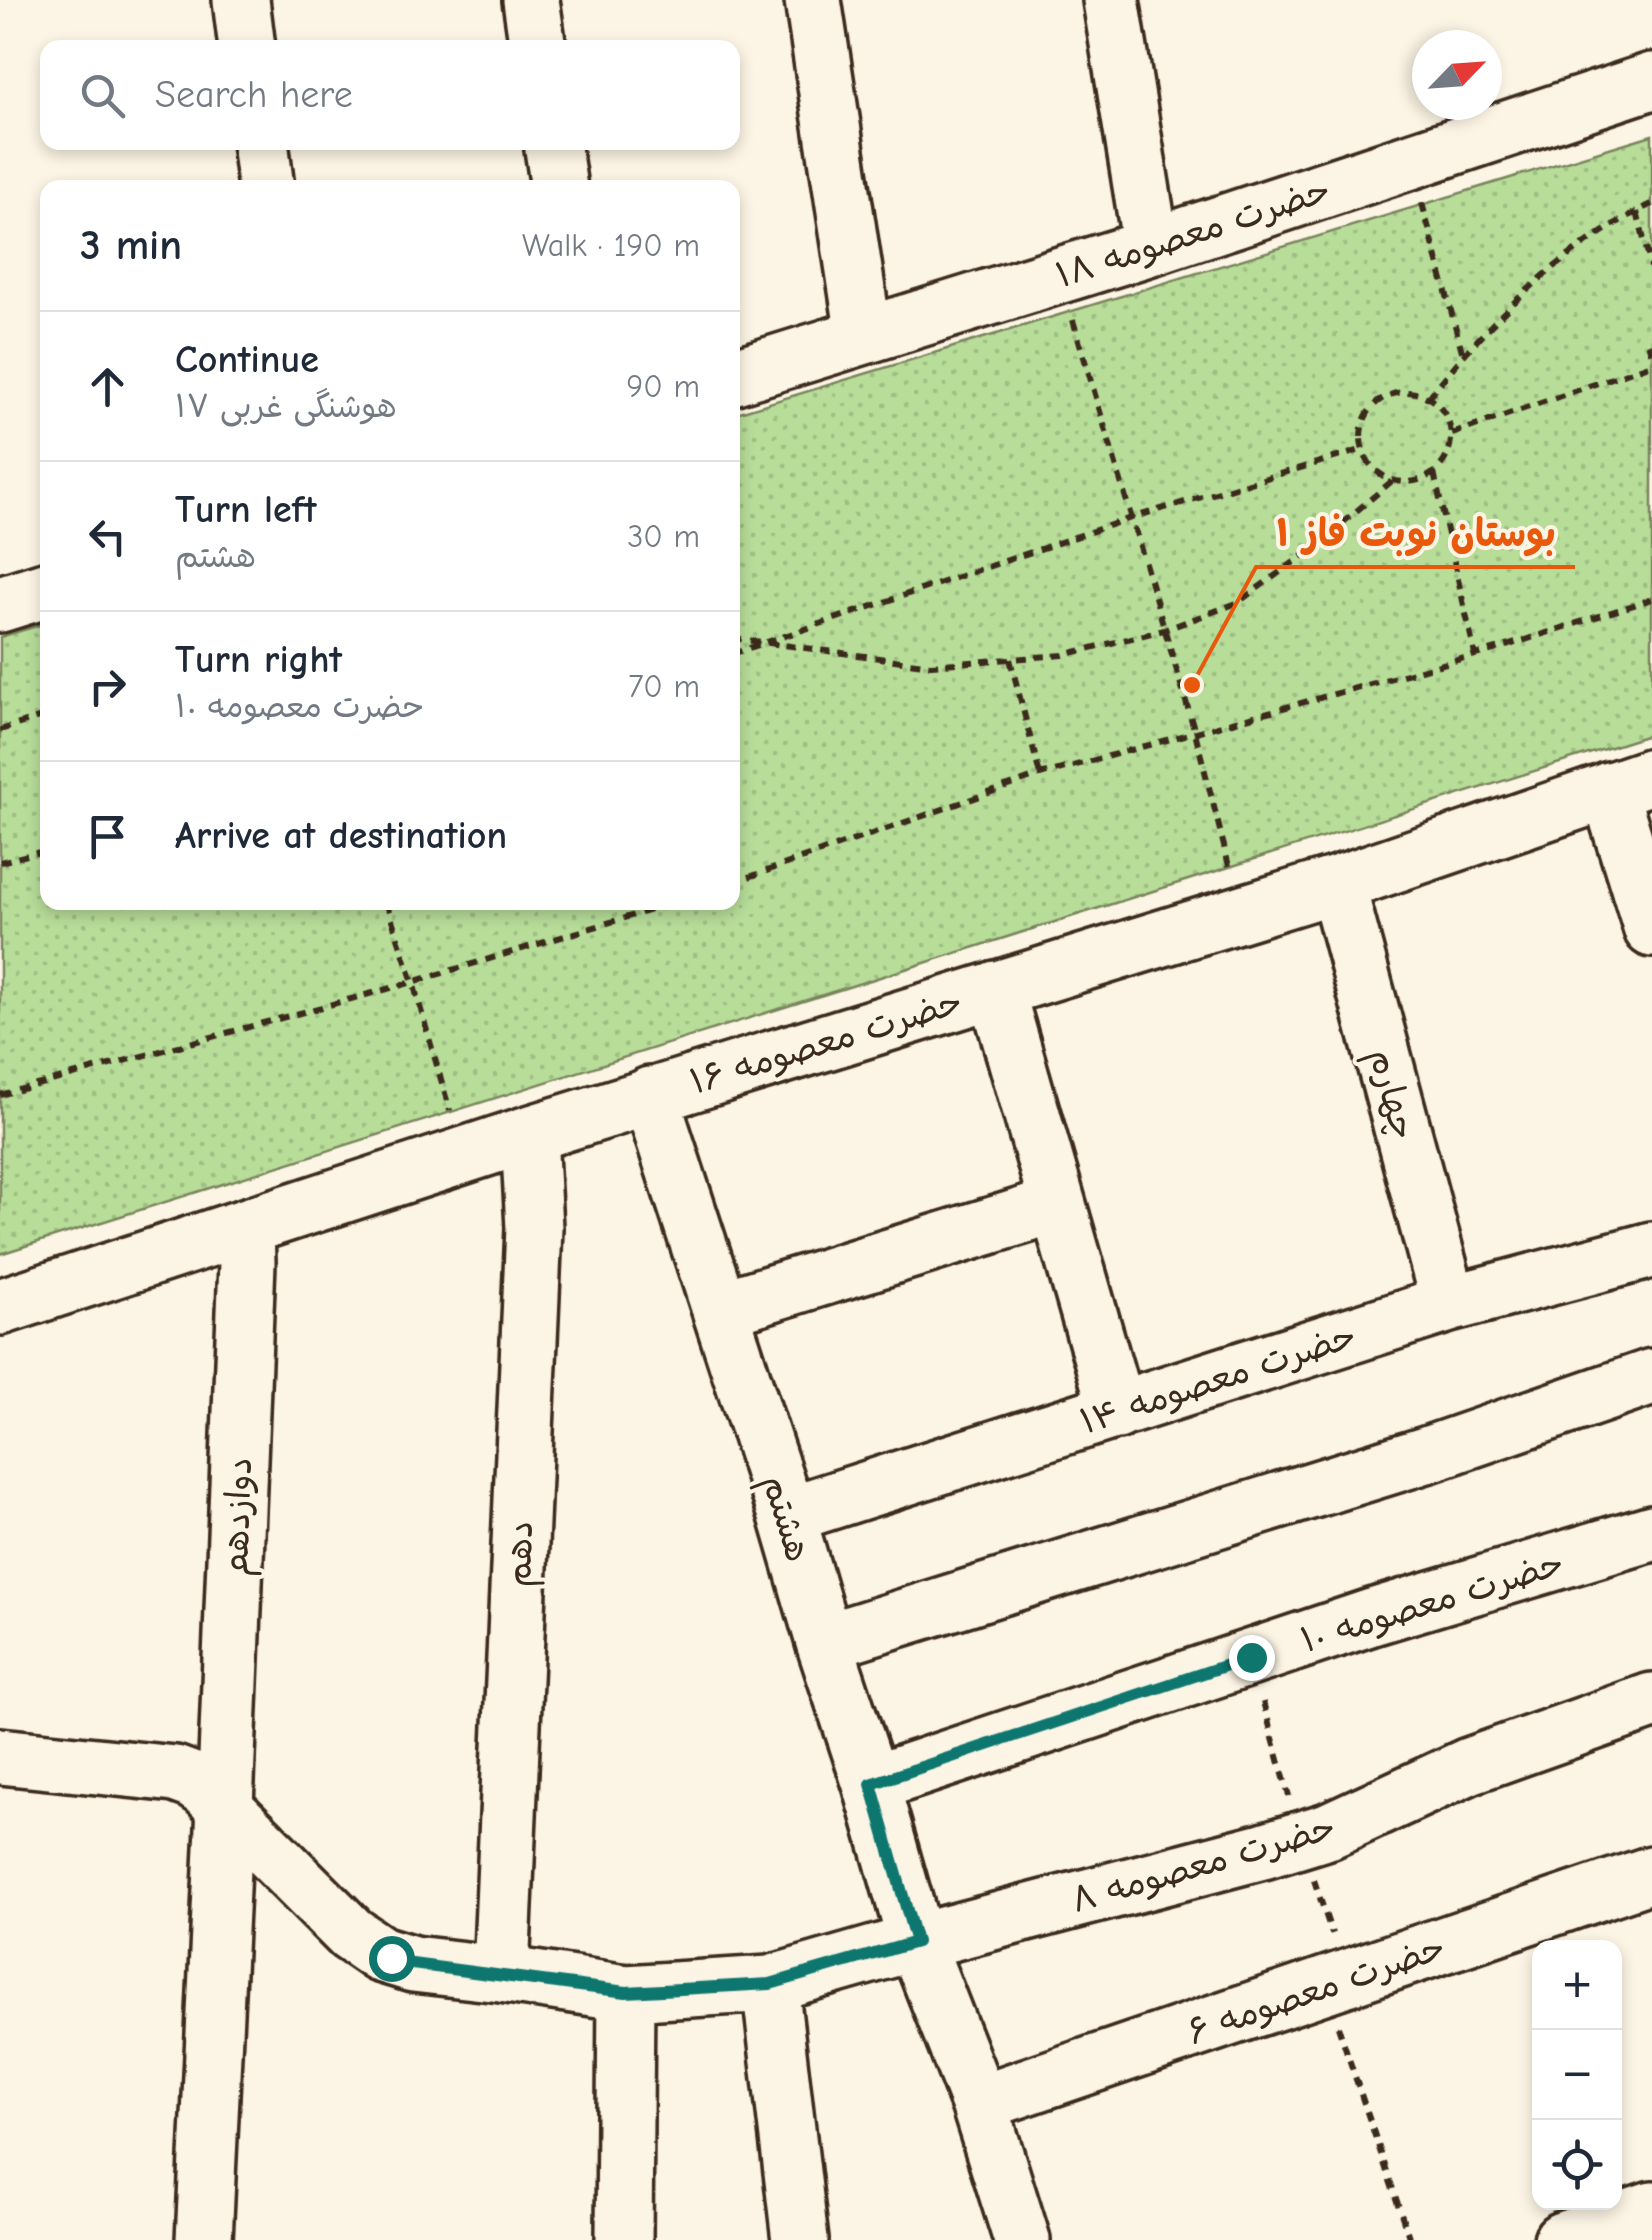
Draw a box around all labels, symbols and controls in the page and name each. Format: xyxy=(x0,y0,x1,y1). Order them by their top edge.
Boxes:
north arrow xyxy=(1412,30,1502,120)
search box xyxy=(40,40,740,150)
icon: search xyxy=(75,68,130,123)
text: Search here xyxy=(155,73,353,117)
street label: حضرت معصومه ۱۸ xyxy=(1051,169,1335,296)
text: 3 min xyxy=(80,221,182,270)
text: Walk · 190 m xyxy=(522,227,700,264)
text: Continue xyxy=(175,338,319,382)
icon: ahead xyxy=(80,359,135,414)
text: 90 m xyxy=(626,368,700,405)
text: هوشنگی غربی ۱۷ xyxy=(175,388,397,425)
text: Turn left xyxy=(175,488,316,532)
callout: بوستان نوبت فاز ۱ xyxy=(1256,499,1575,567)
icon: left xyxy=(80,509,135,564)
text: بوستان نوبت فاز ۱ xyxy=(1276,512,1556,557)
text: 30 m xyxy=(627,518,700,555)
text: هشتم xyxy=(175,538,256,575)
text: Turn right xyxy=(175,638,342,682)
icon: right xyxy=(80,659,135,714)
text: 70 m xyxy=(628,668,700,705)
text: حضرت معصومه ۱۰ xyxy=(175,688,424,725)
icon: arrive xyxy=(80,809,135,864)
text: Arrive at destination xyxy=(175,814,507,858)
street label: حضرت معصومه ۱۶ xyxy=(685,981,967,1102)
street label: چهارم xyxy=(1355,1044,1424,1146)
street label: حضرت معصومه ۱۴ xyxy=(1075,1315,1361,1442)
street label: دوازدهم xyxy=(215,1457,266,1577)
street label: هشتم xyxy=(748,1470,819,1568)
street label: دهم xyxy=(498,1520,547,1588)
street label: حضرت معصومه ۱۰ xyxy=(1296,1542,1568,1661)
route end xyxy=(1229,1635,1275,1681)
street label: حضرت معصومه ۸ xyxy=(1066,1806,1340,1921)
street label: حضرت معصومه ۶ xyxy=(1182,1926,1450,2053)
route start xyxy=(369,1936,415,1982)
map controls xyxy=(1532,1940,1622,2210)
button: + xyxy=(1532,1940,1622,2030)
button: − xyxy=(1532,2030,1622,2120)
button: locate xyxy=(1532,2120,1622,2210)

